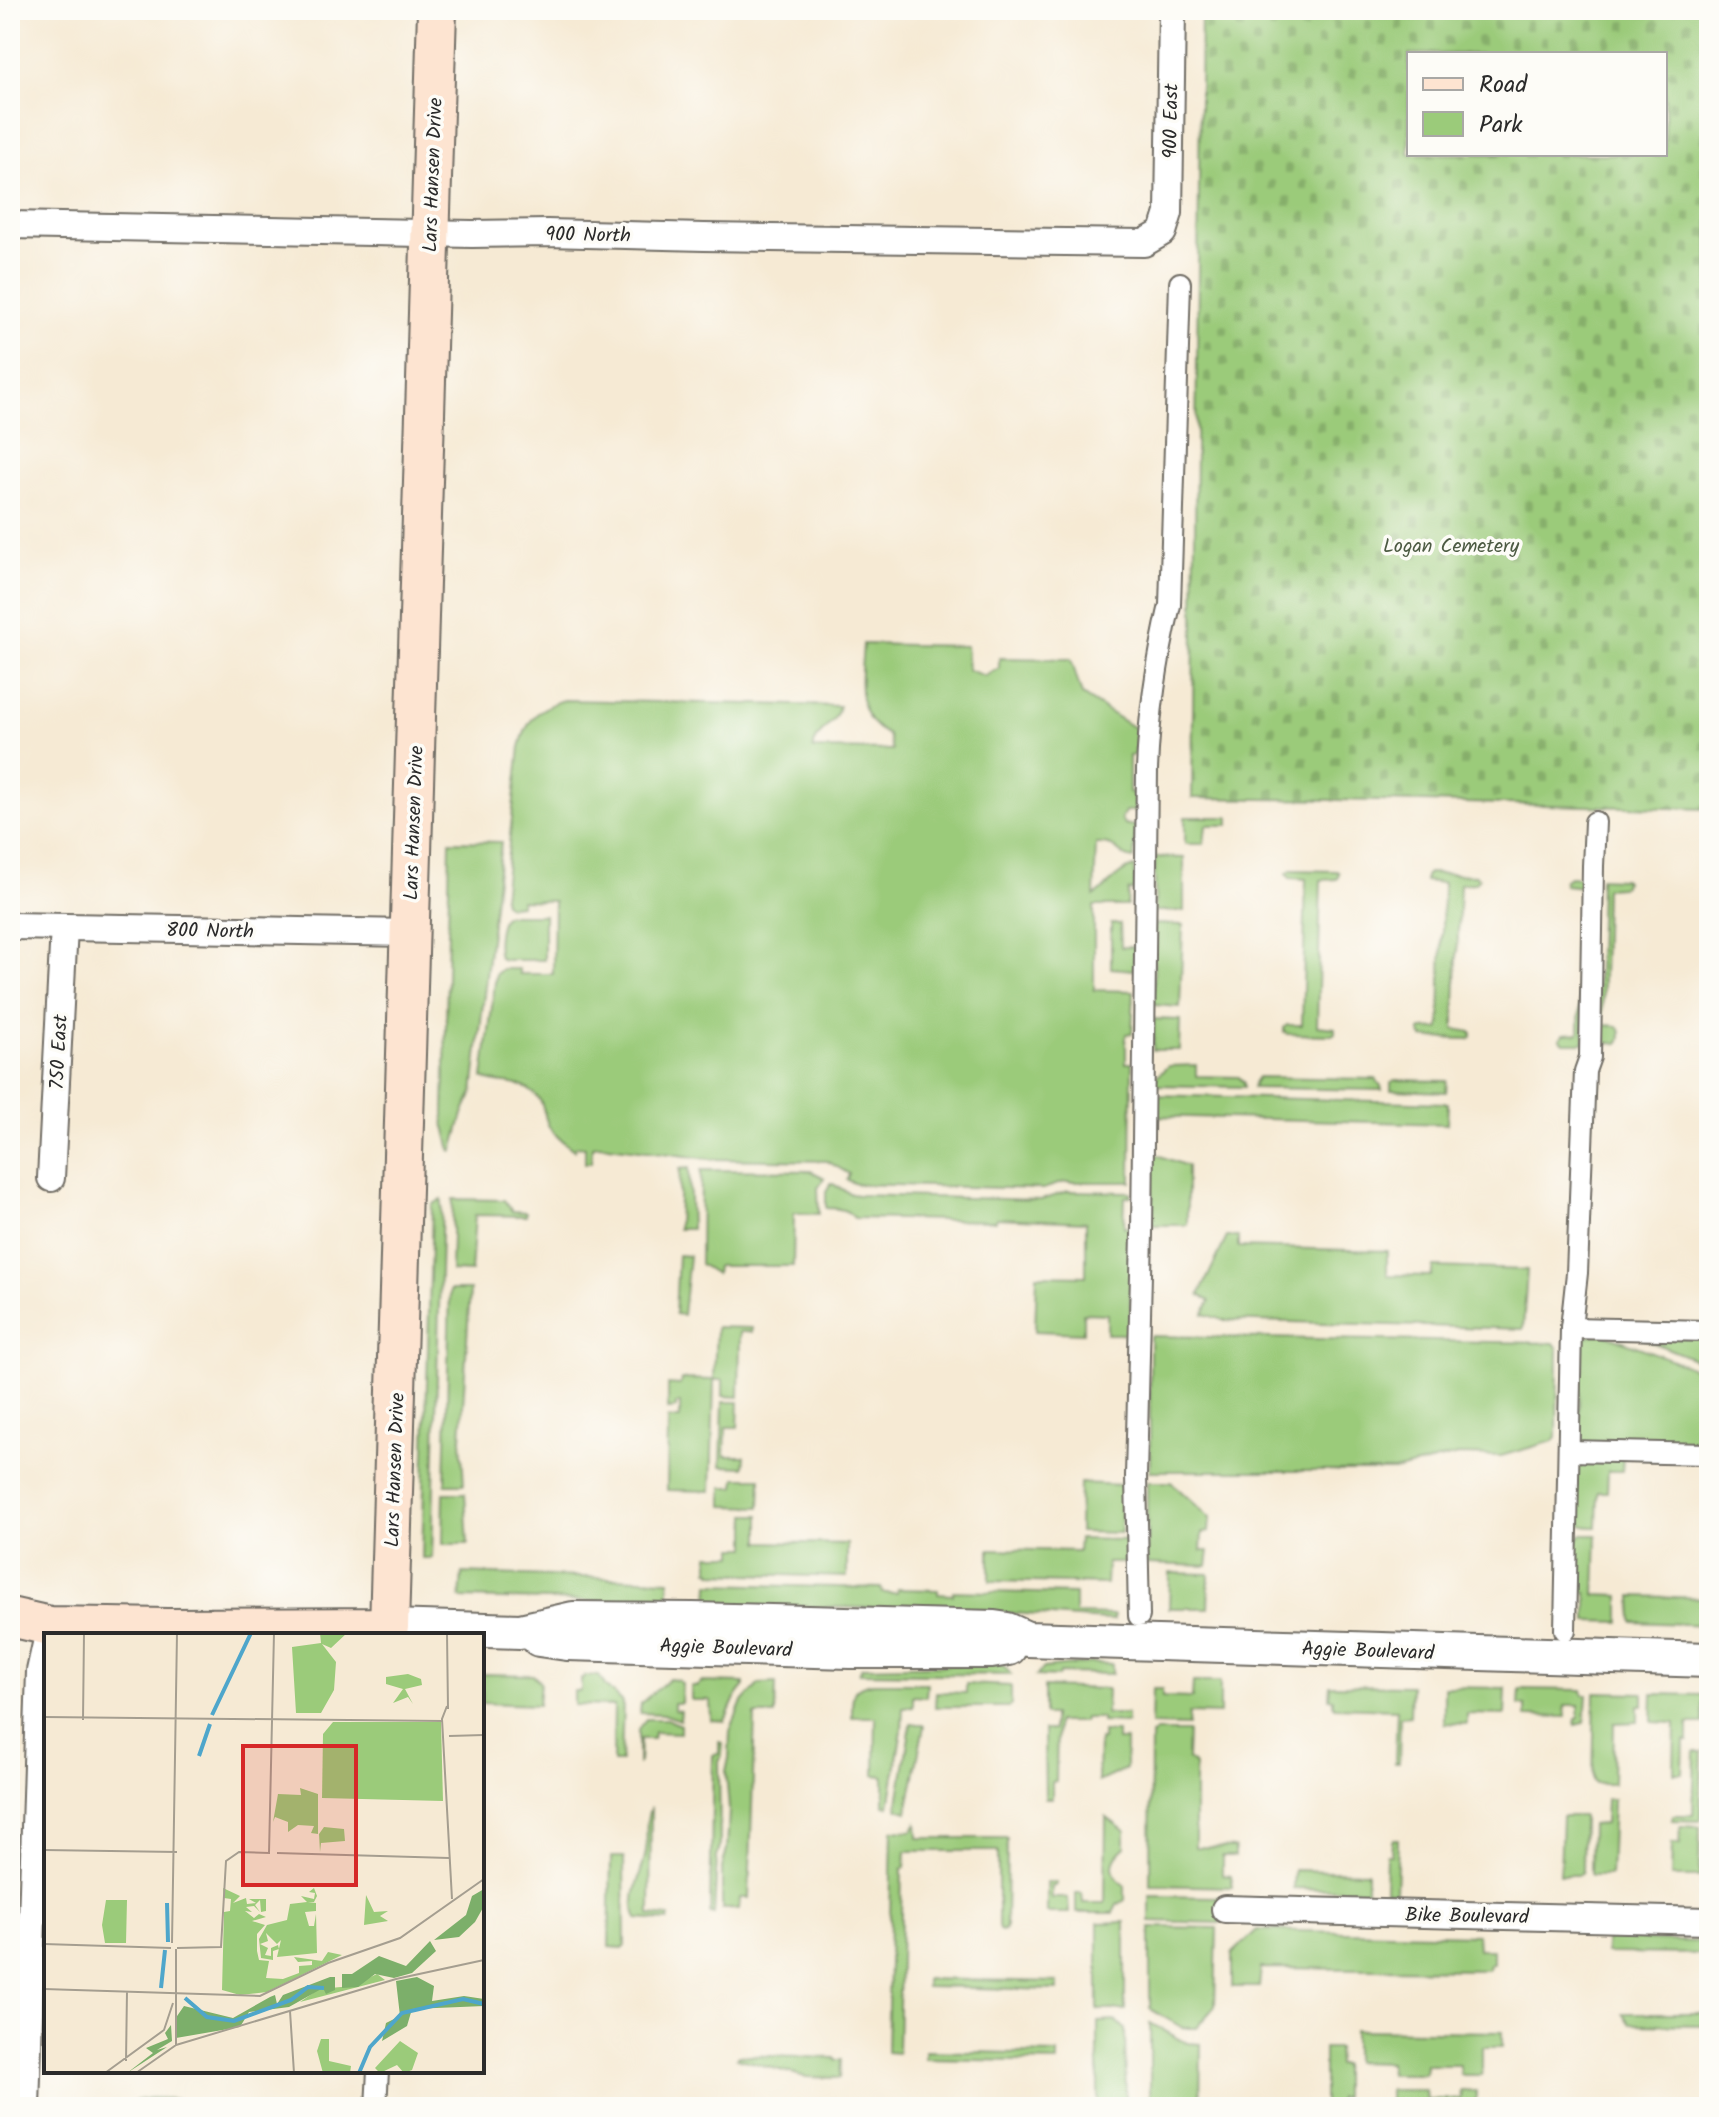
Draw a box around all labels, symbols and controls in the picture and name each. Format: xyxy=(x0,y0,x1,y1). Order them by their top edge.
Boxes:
legend xyxy=(1407,52,1667,156)
text: Road xyxy=(1479,66,1528,105)
street label: 900 East xyxy=(1155,83,1189,159)
street label: Lars Hansen Drive xyxy=(415,97,453,253)
text: Park xyxy=(1479,106,1523,145)
street label: 900 North xyxy=(545,219,631,253)
park label: Logan Cemetery xyxy=(1383,531,1520,563)
street label: Lars Hansen Drive xyxy=(396,745,434,901)
street label: 800 North xyxy=(166,915,254,949)
street label: 750 East xyxy=(42,1013,78,1091)
street label: Lars Hansen Drive xyxy=(377,1392,415,1548)
street label: Aggie Boulevard xyxy=(659,1631,794,1667)
inset map xyxy=(44,1633,484,2073)
street label: Aggie Boulevard xyxy=(1301,1634,1436,1670)
street label: Bike Boulevard xyxy=(1405,1900,1530,1934)

